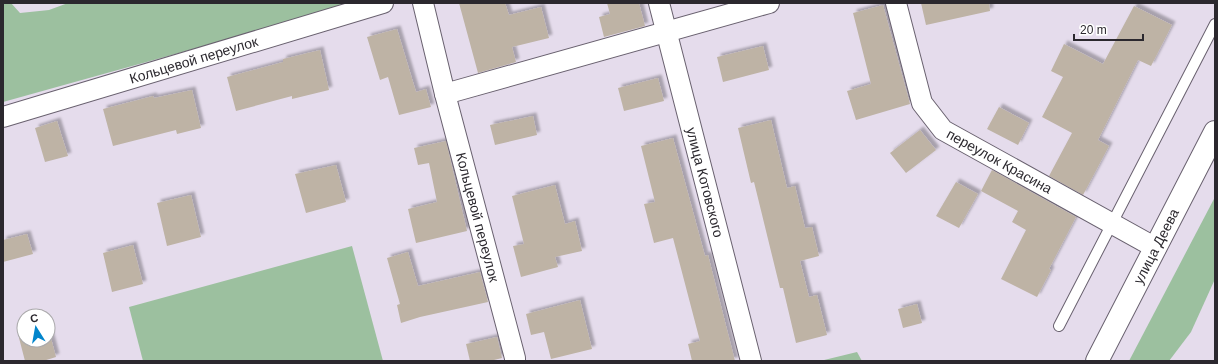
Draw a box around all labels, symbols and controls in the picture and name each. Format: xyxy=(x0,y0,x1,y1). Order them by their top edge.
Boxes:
scale bar xyxy=(1074,16,1143,42)
text: 20 m xyxy=(1080,23,1107,37)
street label: Кольцевой переулок xyxy=(127,33,261,87)
street label: улица Котовского xyxy=(683,125,727,239)
street label: переулок Красина xyxy=(944,126,1055,197)
street label: Кольцевой переулок xyxy=(453,151,503,284)
street label: улица Деева xyxy=(1130,206,1182,287)
north arrow xyxy=(16,308,56,348)
text: С xyxy=(29,312,39,325)

